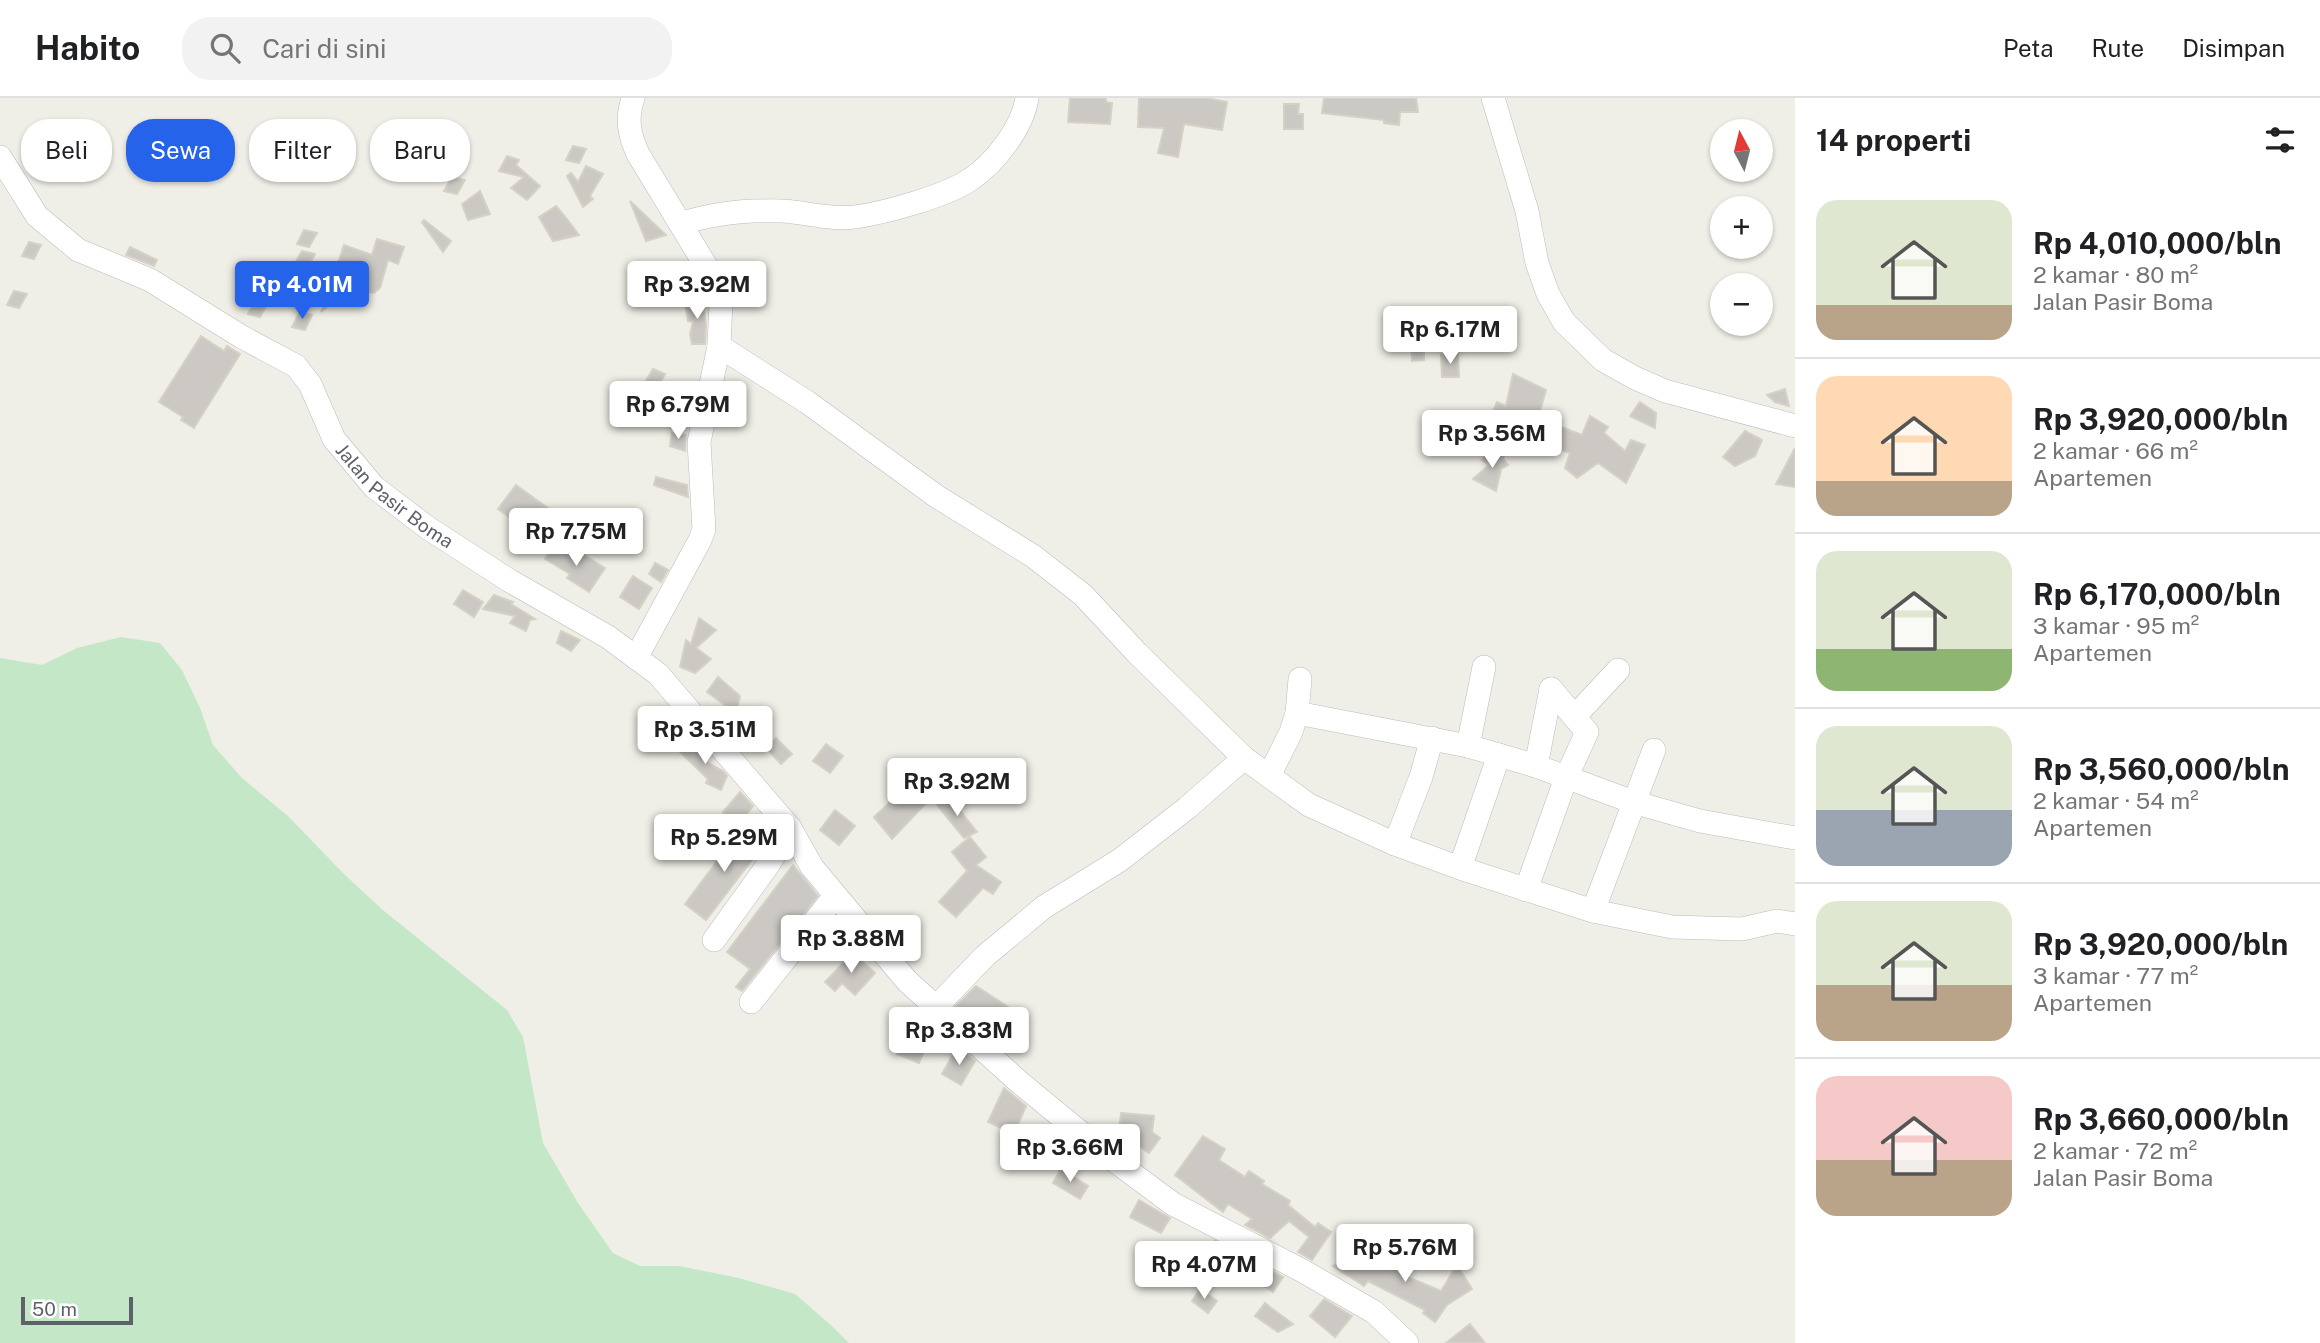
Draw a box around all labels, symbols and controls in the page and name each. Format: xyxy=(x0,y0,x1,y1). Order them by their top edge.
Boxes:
search box xyxy=(182,17,672,80)
text: Habito xyxy=(35,29,140,67)
icon: search xyxy=(206,29,244,67)
text: Cari di sini xyxy=(262,33,386,64)
text: Peta xyxy=(2003,34,2054,62)
text: Rute xyxy=(2092,34,2144,62)
text: Disimpan xyxy=(2182,34,2285,62)
chip: Beli xyxy=(21,119,112,182)
chip: Sewa xyxy=(126,119,235,182)
chip: Filter xyxy=(249,119,356,182)
chip: Baru xyxy=(370,119,470,182)
north arrow xyxy=(1710,119,1773,182)
map controls xyxy=(1710,119,1773,336)
icon: filters xyxy=(2261,121,2299,159)
text: 14 properti xyxy=(1816,122,1971,158)
button: + xyxy=(1710,196,1773,259)
text: Rp 4,010,000/bln xyxy=(2033,225,2282,261)
icon: home xyxy=(1872,228,1956,312)
text: 2 kamar · 80 m² xyxy=(2033,261,2198,288)
pin: Rp 4.01M xyxy=(230,262,374,321)
pin: Rp 3.92M xyxy=(625,262,769,321)
text: Rp 4.01M xyxy=(251,270,353,297)
text: Rp 3.92M xyxy=(643,270,751,297)
button: − xyxy=(1710,273,1773,336)
text: Jalan Pasir Boma xyxy=(2033,288,2213,315)
pin: Rp 6.17M xyxy=(1378,306,1522,366)
text: Rp 6.17M xyxy=(1399,315,1501,342)
pin: Rp 6.79M xyxy=(606,382,750,441)
text: Rp 6.79M xyxy=(626,390,730,417)
text: Rp 3,920,000/bln xyxy=(2033,401,2288,437)
icon: home xyxy=(1872,404,1956,488)
pin: Rp 3.56M xyxy=(1420,410,1564,470)
text: Rp 3.56M xyxy=(1438,419,1546,446)
text: 2 kamar · 66 m² xyxy=(2033,437,2198,464)
street label: Jalan Pasir Boma xyxy=(331,439,457,552)
text: Apartemen xyxy=(2033,464,2152,491)
pin: Rp 7.75M xyxy=(504,508,648,568)
text: Rp 7.75M xyxy=(525,517,627,544)
text: Rp 6,170,000/bln xyxy=(2033,576,2281,612)
icon: home xyxy=(1872,579,1956,663)
text: 3 kamar · 95 m² xyxy=(2033,612,2199,639)
text: Apartemen xyxy=(2033,639,2152,666)
pin: Rp 3.51M xyxy=(633,706,777,766)
text: Rp 3.51M xyxy=(654,715,756,742)
text: Rp 3,560,000/bln xyxy=(2033,751,2290,787)
icon: home xyxy=(1872,754,1956,838)
pin: Rp 3.92M xyxy=(885,758,1029,818)
text: Rp 3.92M xyxy=(903,767,1011,794)
text: 2 kamar · 54 m² xyxy=(2033,787,2199,814)
pin: Rp 5.29M xyxy=(652,814,796,874)
text: Apartemen xyxy=(2033,814,2152,841)
text: Rp 5.29M xyxy=(670,823,778,850)
pin: Rp 3.88M xyxy=(779,916,923,975)
text: Rp 3.88M xyxy=(797,924,905,951)
text: Rp 3,920,000/bln xyxy=(2033,926,2288,962)
icon: home xyxy=(1872,929,1956,1013)
text: 3 kamar · 77 m² xyxy=(2033,962,2198,989)
text: Apartemen xyxy=(2033,989,2152,1016)
pin: Rp 3.83M xyxy=(887,1007,1031,1067)
text: Rp 3.83M xyxy=(905,1016,1013,1043)
text: Rp 3,660,000/bln xyxy=(2033,1101,2289,1137)
icon: home xyxy=(1872,1104,1956,1188)
pin: Rp 3.66M xyxy=(998,1124,1142,1184)
text: Rp 3.66M xyxy=(1016,1133,1124,1160)
text: 2 kamar · 72 m² xyxy=(2033,1137,2197,1164)
text: Jalan Pasir Boma xyxy=(2033,1164,2213,1191)
pin: Rp 5.76M xyxy=(1333,1224,1477,1284)
text: Rp 5.76M xyxy=(1352,1233,1458,1260)
pin: Rp 4.07M xyxy=(1132,1242,1276,1301)
text: Rp 4.07M xyxy=(1151,1250,1257,1277)
scale bar xyxy=(21,1294,133,1326)
text: 50 m xyxy=(32,1298,77,1320)

